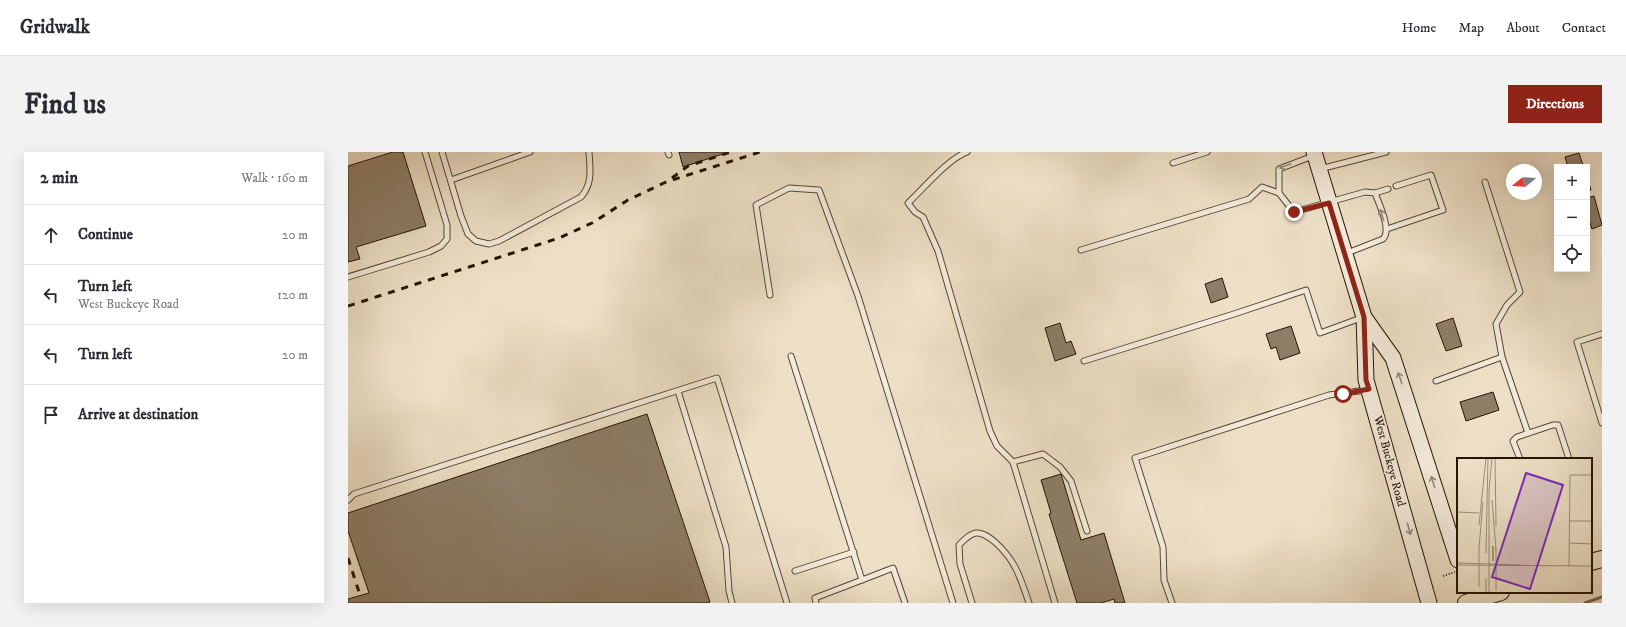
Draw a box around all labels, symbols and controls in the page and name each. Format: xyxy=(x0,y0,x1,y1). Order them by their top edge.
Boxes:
text: Gridwalk xyxy=(20,16,90,39)
text: Home xyxy=(1402,19,1436,37)
text: Map xyxy=(1458,19,1484,37)
text: About xyxy=(1506,19,1540,37)
text: Contact xyxy=(1562,19,1606,37)
button: Directions xyxy=(1508,85,1602,123)
text: Find us xyxy=(24,87,106,122)
one-way arrow xyxy=(1280,163,1292,171)
north arrow xyxy=(1506,164,1542,200)
map controls xyxy=(1554,164,1590,272)
button: + xyxy=(1554,164,1590,200)
text: 2 min xyxy=(40,167,78,189)
text: Walk · 160 m xyxy=(241,170,308,186)
button: − xyxy=(1554,200,1590,236)
route end xyxy=(1285,203,1303,221)
one-way arrow xyxy=(1378,208,1385,221)
icon: ahead xyxy=(40,224,62,246)
text: Continue xyxy=(78,225,133,244)
text: 20 m xyxy=(282,227,308,243)
button: locate xyxy=(1554,236,1590,272)
text: Turn left xyxy=(78,277,132,296)
icon: left xyxy=(40,284,62,306)
text: 120 m xyxy=(277,287,308,303)
text: West Buckeye Road xyxy=(78,296,179,312)
icon: left xyxy=(40,344,62,366)
text: Turn left xyxy=(78,345,132,364)
text: 20 m xyxy=(282,347,308,363)
one-way arrow xyxy=(1395,373,1403,385)
route start xyxy=(1334,385,1352,403)
icon: arrive xyxy=(40,404,62,426)
text: Arrive at destination xyxy=(78,405,198,424)
street label: West Buckeye Road xyxy=(1370,413,1409,508)
inset map xyxy=(1457,458,1592,593)
one-way arrow xyxy=(1429,477,1437,489)
one-way arrow xyxy=(1405,523,1413,536)

